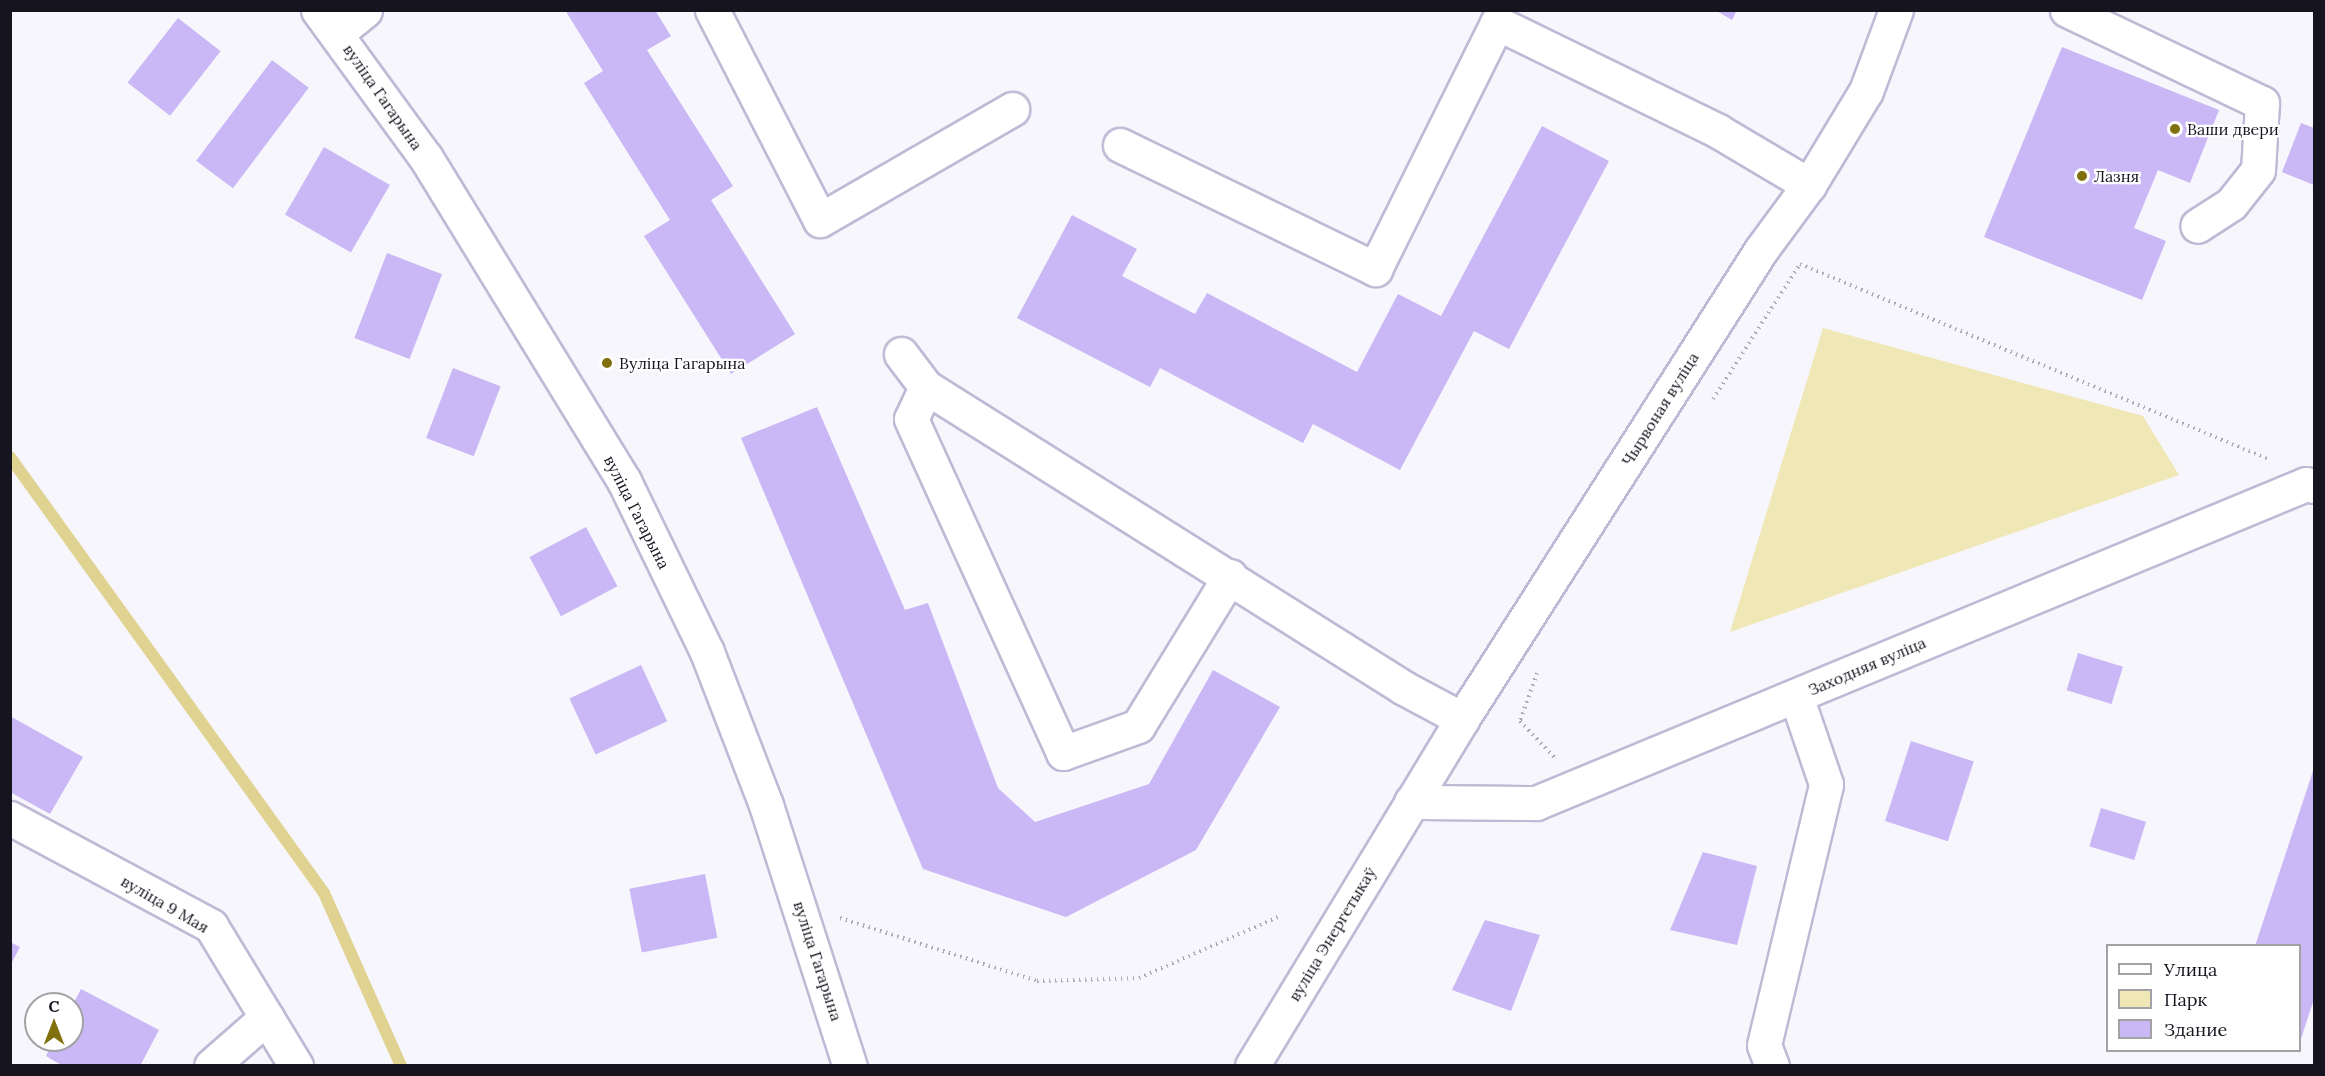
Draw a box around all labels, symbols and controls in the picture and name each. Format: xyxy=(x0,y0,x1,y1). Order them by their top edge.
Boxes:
street label: вуліца Гагарына xyxy=(339,40,427,154)
place label: Ваши двери xyxy=(2187,119,2279,139)
marker: Ваши двери xyxy=(2168,122,2182,136)
place label: Лазня xyxy=(2094,166,2139,186)
marker: Лазня xyxy=(2075,169,2089,183)
street label: Чырвоная вуліца xyxy=(1617,349,1703,469)
place label: Вуліца Гагарына xyxy=(619,353,746,373)
marker: Вуліца Гагарына xyxy=(600,356,614,370)
street label: вуліца Гагарына xyxy=(600,452,674,572)
street label: Заходняя вуліца xyxy=(1805,633,1929,699)
street label: вуліца Энергетыкаў xyxy=(1284,863,1380,1005)
street label: вуліца 9 Мая xyxy=(118,871,212,937)
street label: вуліца Гагарына xyxy=(790,899,846,1023)
legend xyxy=(2106,944,2301,1052)
text: Улица xyxy=(2164,958,2217,981)
text: Парк xyxy=(2164,988,2207,1011)
north arrow xyxy=(24,992,84,1052)
text: С xyxy=(48,996,60,1016)
text: Здание xyxy=(2164,1018,2227,1041)

